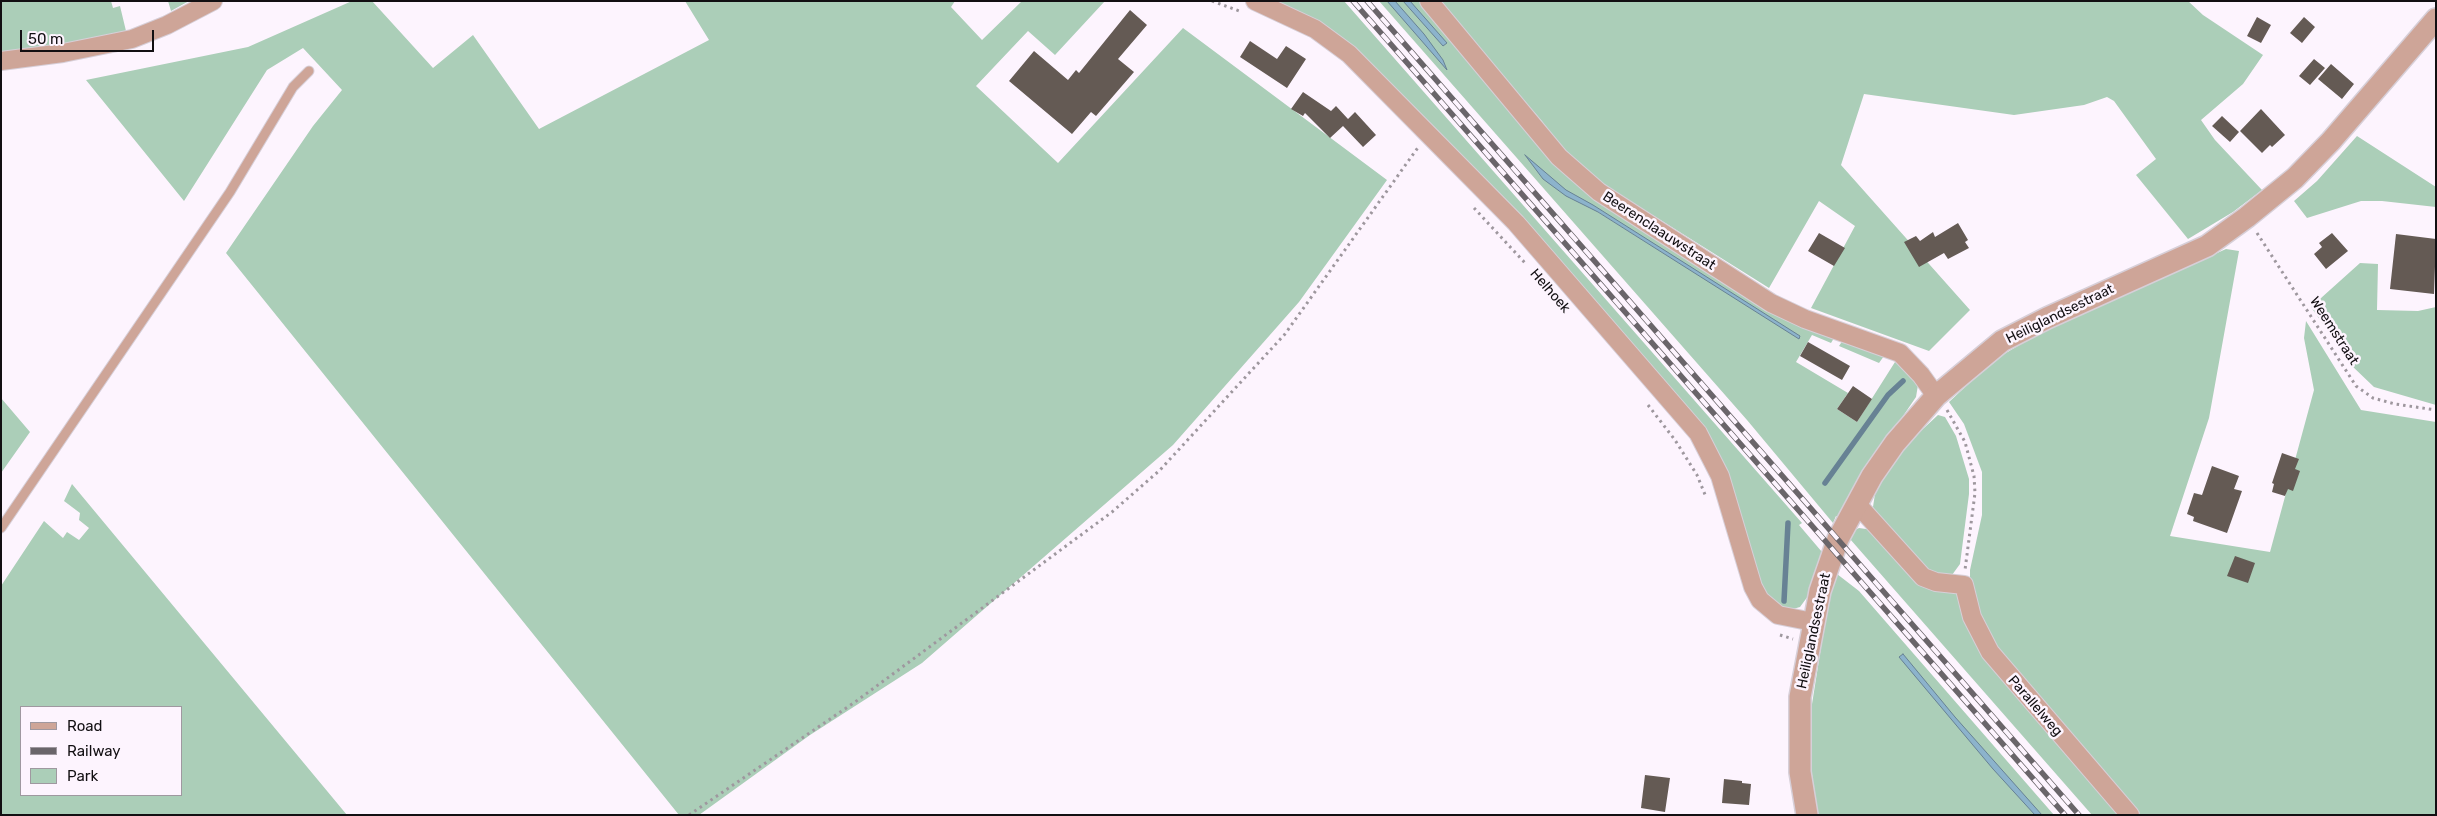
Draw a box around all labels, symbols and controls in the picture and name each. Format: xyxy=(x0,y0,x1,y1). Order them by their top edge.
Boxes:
scale bar xyxy=(22,20,156,52)
text: 50 m xyxy=(28,30,63,48)
street label: Beerenclaauwstraat xyxy=(1599,188,1719,274)
street label: Helhoek xyxy=(1526,266,1574,316)
street label: Heiliglandsestraat xyxy=(2003,281,2117,347)
street label: Weemstraat xyxy=(2306,294,2362,368)
street label: Heiliglandsestraat xyxy=(1794,572,1834,690)
street label: Parallelweg xyxy=(2004,672,2066,740)
legend xyxy=(20,706,182,796)
text: Road xyxy=(67,717,103,735)
text: Railway xyxy=(67,742,121,760)
text: Park xyxy=(67,767,98,785)

